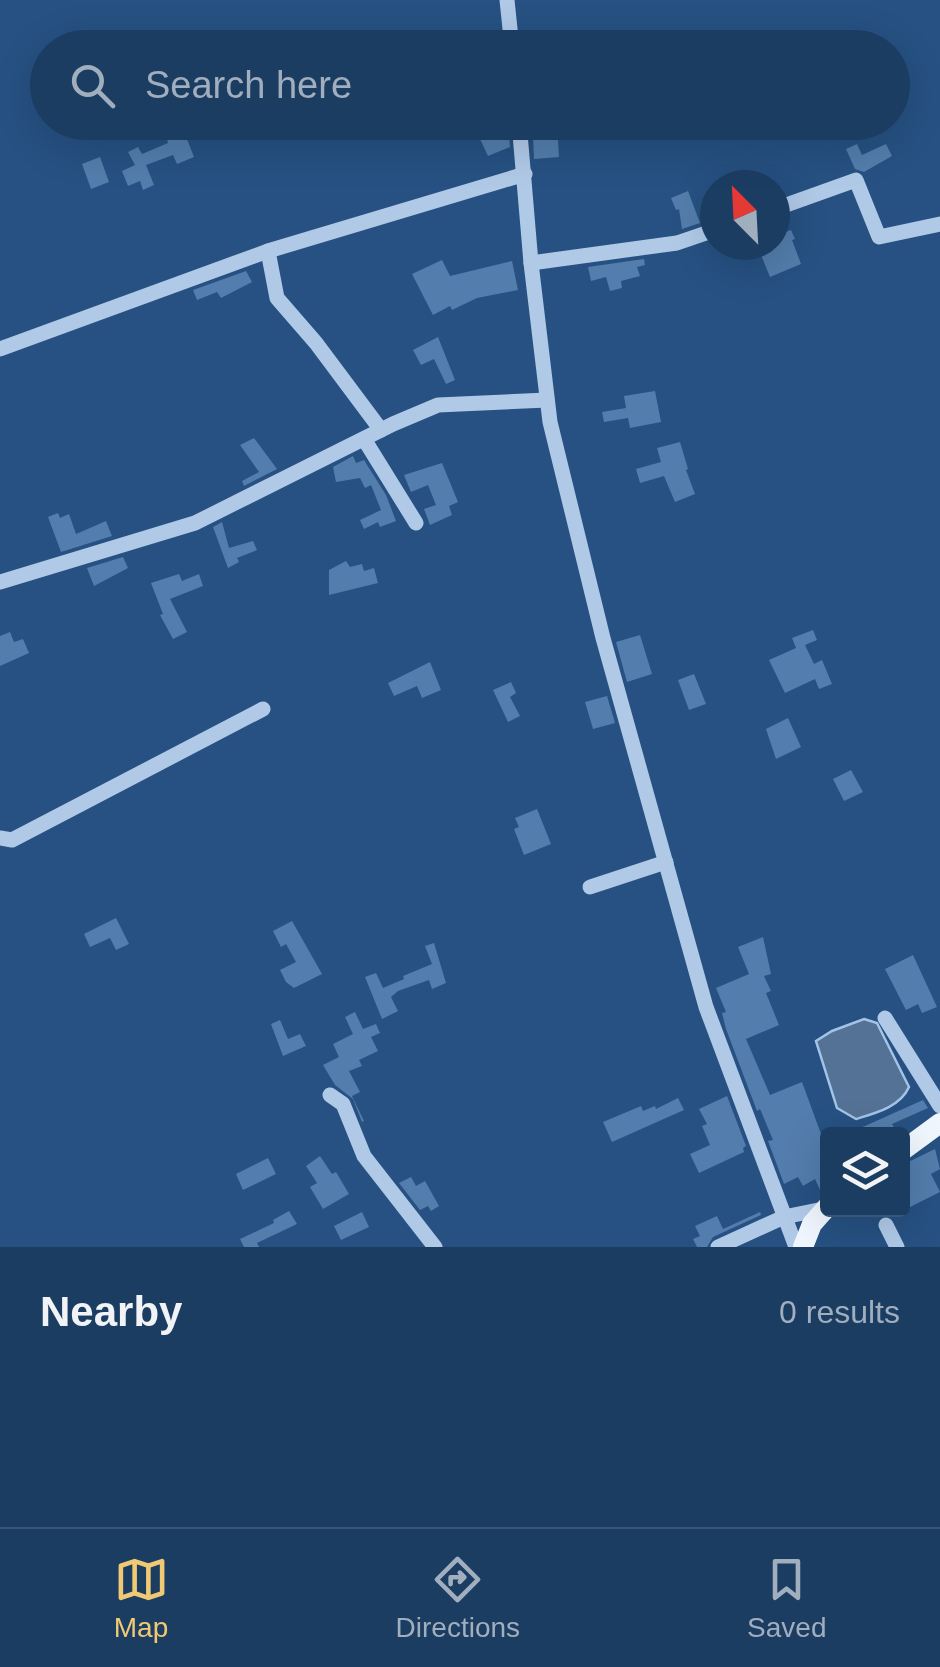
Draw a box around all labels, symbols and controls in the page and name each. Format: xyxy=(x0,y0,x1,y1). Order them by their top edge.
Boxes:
search box xyxy=(30,30,910,140)
icon: search xyxy=(65,58,120,113)
text: Search here xyxy=(145,64,352,106)
north arrow xyxy=(700,170,790,260)
map controls xyxy=(820,1127,910,1217)
button: layers xyxy=(820,1127,910,1217)
text: Nearby xyxy=(40,1288,182,1335)
text: 0 results xyxy=(779,1294,900,1330)
tab: Map xyxy=(114,1552,169,1644)
tab: Directions xyxy=(396,1552,520,1644)
tab: Saved xyxy=(747,1552,826,1644)

